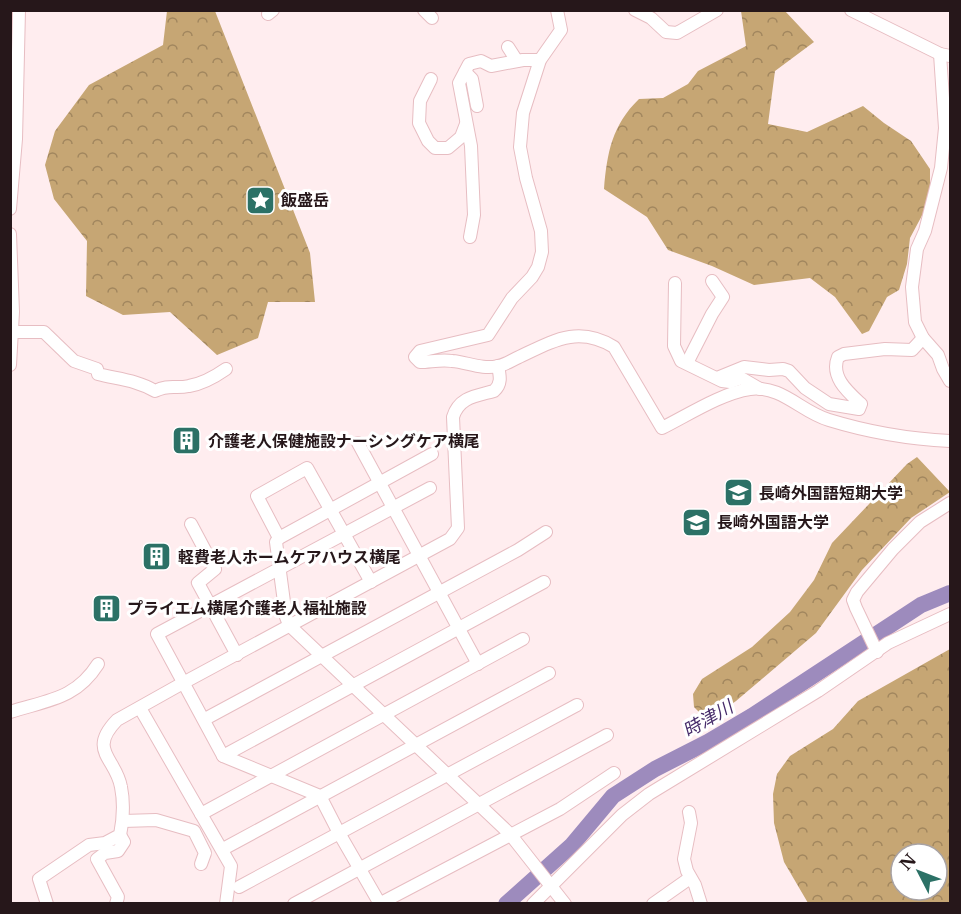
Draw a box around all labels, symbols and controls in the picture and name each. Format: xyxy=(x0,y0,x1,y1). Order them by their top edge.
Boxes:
place icon: 飯盛岳 xyxy=(244,184,276,216)
place label: 飯盛岳 xyxy=(280,190,329,210)
building icon: 介護老人保健施設ナーシングケア横尾 xyxy=(171,425,203,457)
place label: 介護老人保健施設ナーシングケア横尾 xyxy=(208,431,480,451)
school or university icon: 長崎外国語短期大学 xyxy=(722,477,754,509)
place label: 長崎外国語短期大学 xyxy=(759,483,903,503)
school or university icon: 長崎外国語大学 xyxy=(680,506,712,538)
place label: 長崎外国語大学 xyxy=(717,512,829,532)
building icon: 軽費老人ホームケアハウス横尾 xyxy=(141,541,173,573)
place label: 軽費老人ホームケアハウス横尾 xyxy=(178,547,401,567)
building icon: プライエム横尾介護老人福祉施設 xyxy=(90,592,122,624)
place label: プライエム横尾介護老人福祉施設 xyxy=(127,598,367,618)
water label: 時津川 xyxy=(679,695,739,742)
north arrow xyxy=(889,842,949,902)
text: N xyxy=(895,850,920,874)

